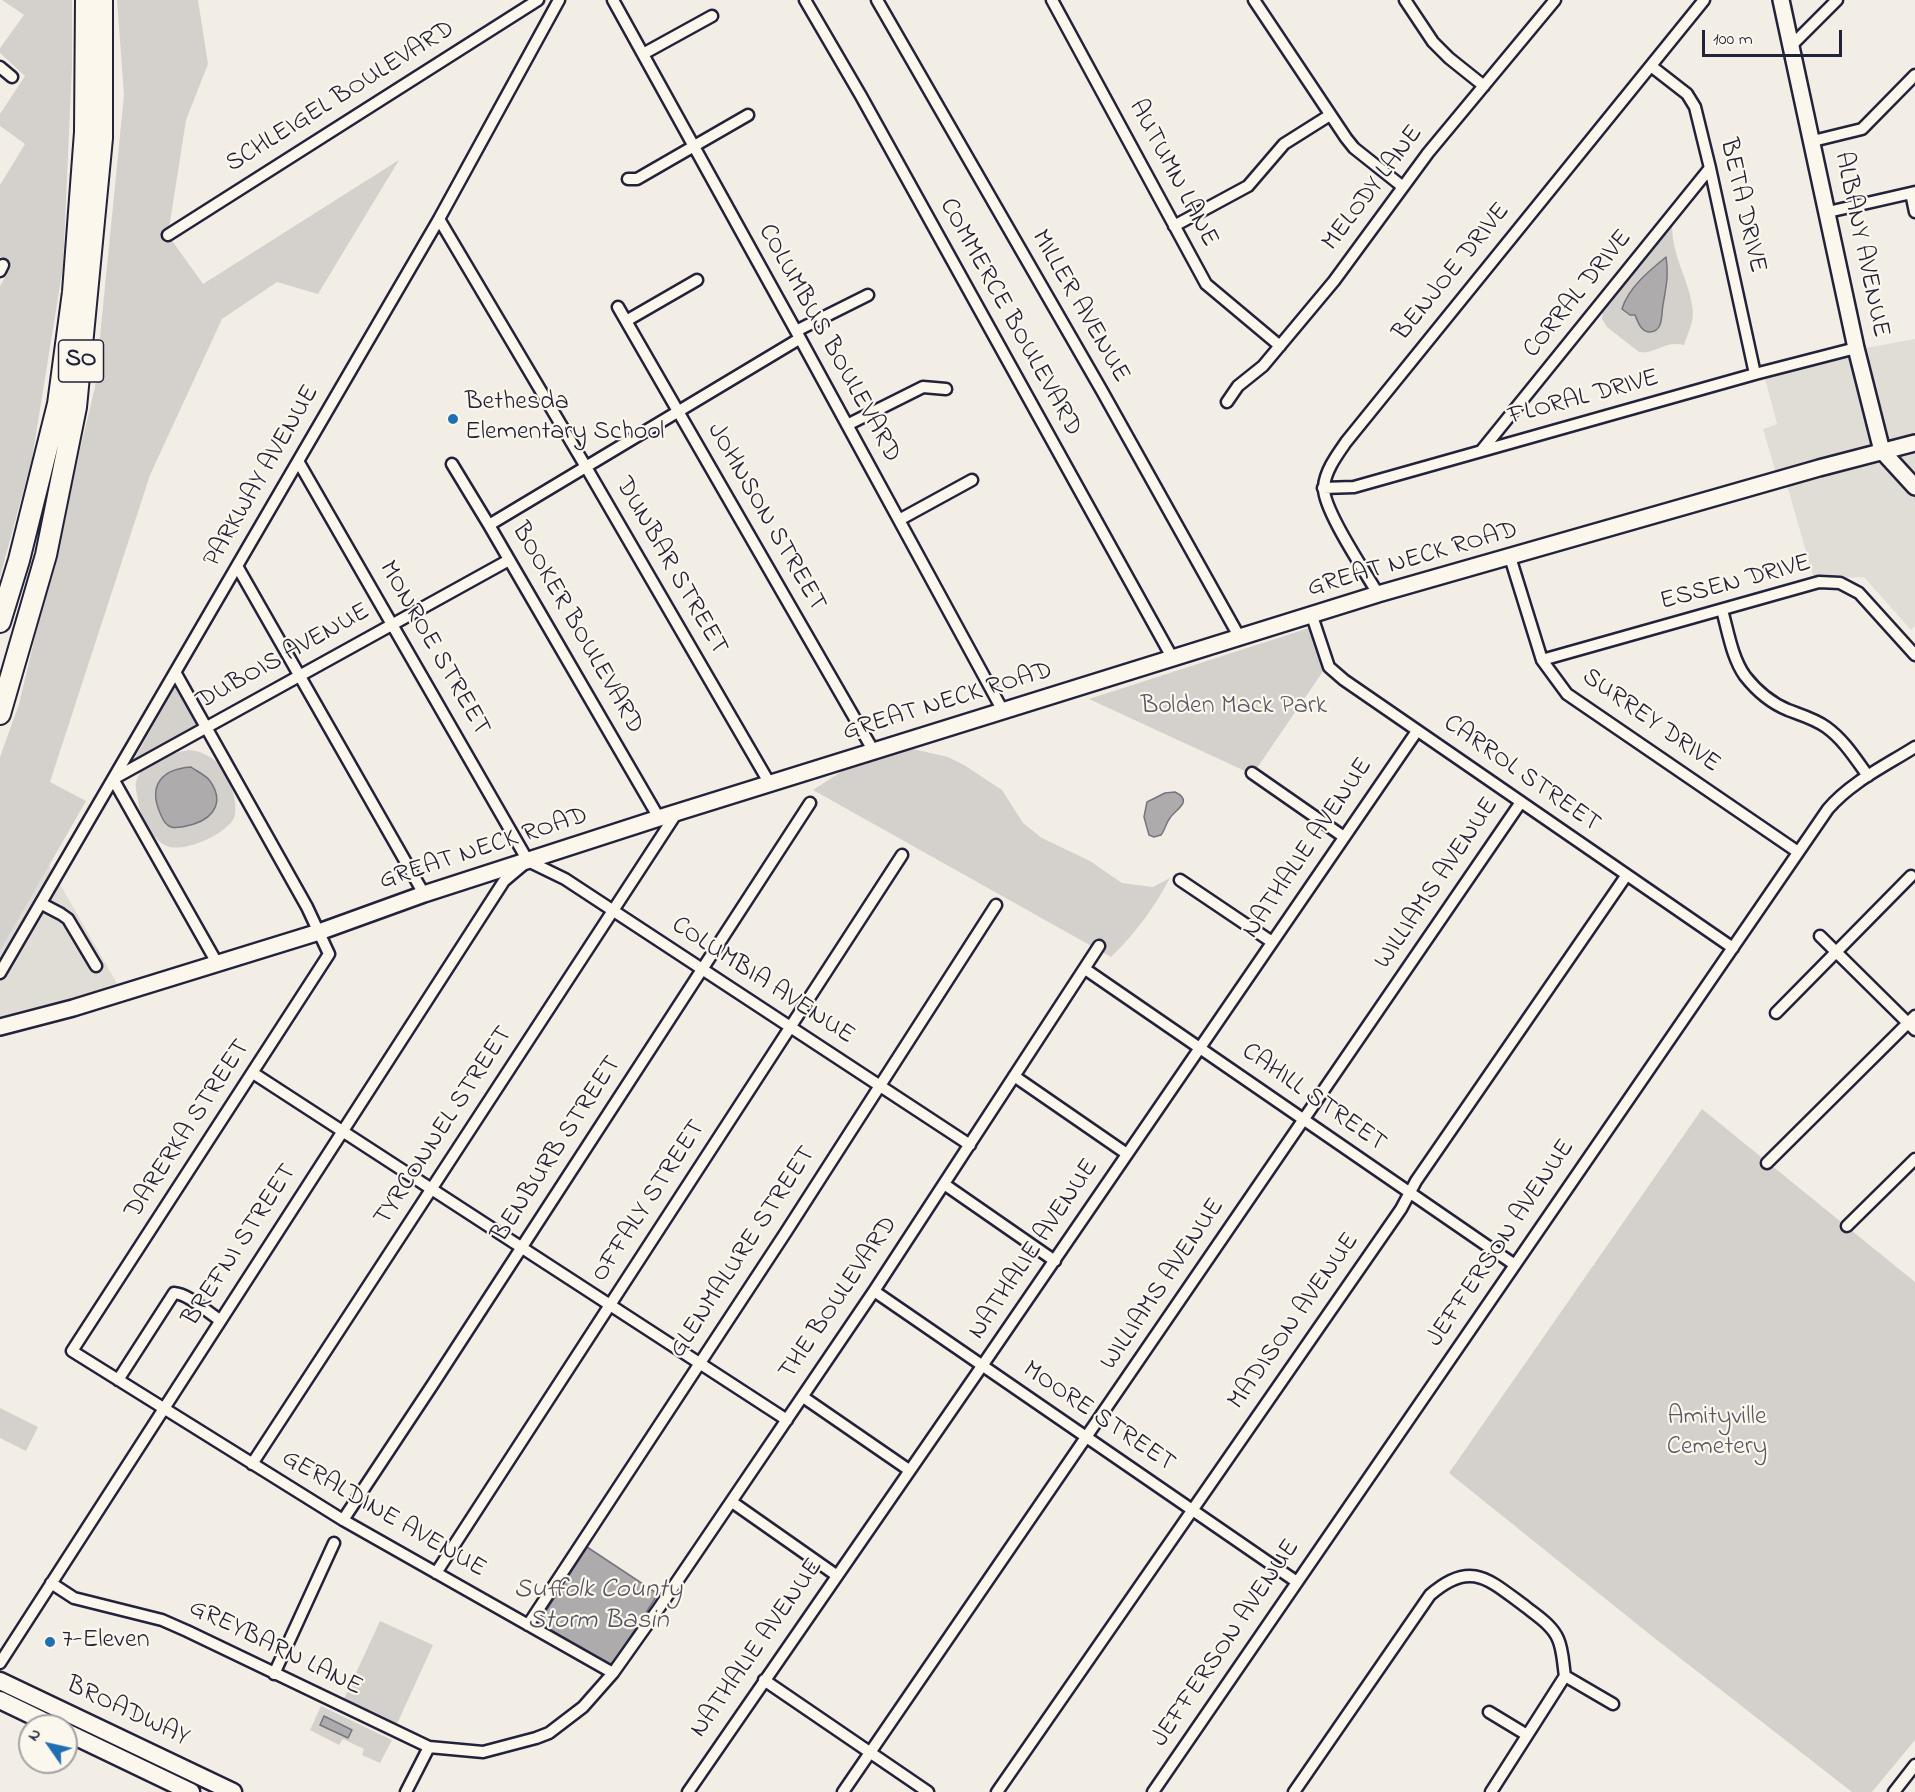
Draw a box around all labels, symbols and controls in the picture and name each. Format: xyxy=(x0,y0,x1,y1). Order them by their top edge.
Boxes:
street label: SCHLEIGEL BOULEVARD xyxy=(221,15,461,181)
scale bar xyxy=(1705,18,1844,56)
text: 100 m xyxy=(1713,27,1753,53)
street label: AUTUMN LANE xyxy=(1120,95,1224,253)
street label: MELODY LANE xyxy=(1317,120,1431,258)
street label: BETA DRIVE xyxy=(1710,136,1772,276)
street label: ALBANY AVENUE xyxy=(1825,149,1895,341)
street label: COMMERCE BOULEVARD xyxy=(931,194,1087,442)
street label: BENJOE DRIVE xyxy=(1388,198,1518,348)
street label: COLUMBUS BOULEVARD xyxy=(749,219,907,469)
street label: MILLER AVENUE xyxy=(1023,225,1135,389)
street label: CORRAL DRIVE xyxy=(1518,225,1640,365)
road number: SO xyxy=(58,340,104,382)
street label: FLORAL DRIVE xyxy=(1505,364,1663,434)
street label: PARKWAY AVENUE xyxy=(198,381,328,573)
place label: Bethesda Elementary School xyxy=(465,388,664,449)
marker: Bethesda Elementary School xyxy=(446,412,460,426)
street label: JOHNSON STREET xyxy=(698,418,832,618)
street label: DUNBAR STREET xyxy=(607,473,733,661)
street label: GREAT NECK ROAD xyxy=(1304,516,1522,606)
street label: BOOKER BOULEVARD xyxy=(503,518,649,740)
street label: ESSEN DRIVE xyxy=(1657,549,1815,619)
street label: MONROE STREET xyxy=(370,556,496,742)
street label: DUBOIS AVENUE xyxy=(192,598,376,718)
street label: GREAT NECK ROAD xyxy=(840,656,1056,750)
street label: SURREY DRIVE xyxy=(1575,663,1725,781)
park label: Bolden Mack Park xyxy=(1141,692,1327,724)
street label: CARROL STREET xyxy=(1436,709,1606,841)
street label: NATHALIE AVENUE xyxy=(1237,753,1381,945)
street label: WILLIAMS AVENUE xyxy=(1369,792,1507,976)
street label: GREAT NECK ROAD xyxy=(376,802,592,898)
street label: COLUMBIA AVENUE xyxy=(664,911,860,1053)
street label: TYRCONNEL STREET xyxy=(369,1021,521,1233)
street label: DARERKA STREET xyxy=(120,1035,258,1225)
street label: CAHILL STREET xyxy=(1235,1038,1391,1160)
street label: BENBURB STREET xyxy=(486,1051,630,1249)
street label: OFFALY STREET xyxy=(586,1115,714,1289)
street label: JEFFERSON AVENUE xyxy=(1421,1134,1583,1354)
street label: GLENMALURE STREET xyxy=(664,1141,824,1365)
street label: NATHALIE AVENUE xyxy=(963,1154,1107,1346)
street label: BREFNI STREET xyxy=(177,1159,305,1333)
street label: WILLIAMS AVENUE xyxy=(1095,1193,1233,1377)
street label: THE BOULEVARD xyxy=(774,1211,906,1387)
street label: MADISON AVENUE xyxy=(1222,1228,1368,1416)
street label: MOORE STREET xyxy=(1016,1355,1180,1481)
park label: Amityville Cemetery xyxy=(1667,1403,1767,1464)
street label: GERALDINE AVENUE xyxy=(275,1444,491,1586)
street label: JEFFERSON AVENUE xyxy=(1146,1534,1308,1754)
street label: NATHALIE AVENUE xyxy=(685,1554,831,1744)
water label: Suffolk County Storm Basin xyxy=(514,1576,682,1639)
street label: GREYBARN LANE xyxy=(183,1593,367,1705)
place label: 7-Eleven xyxy=(62,1626,150,1658)
marker: 7-Eleven xyxy=(43,1635,57,1649)
street label: BROADWAY xyxy=(60,1671,194,1755)
north arrow xyxy=(18,1714,78,1774)
text: N xyxy=(22,1724,48,1746)

